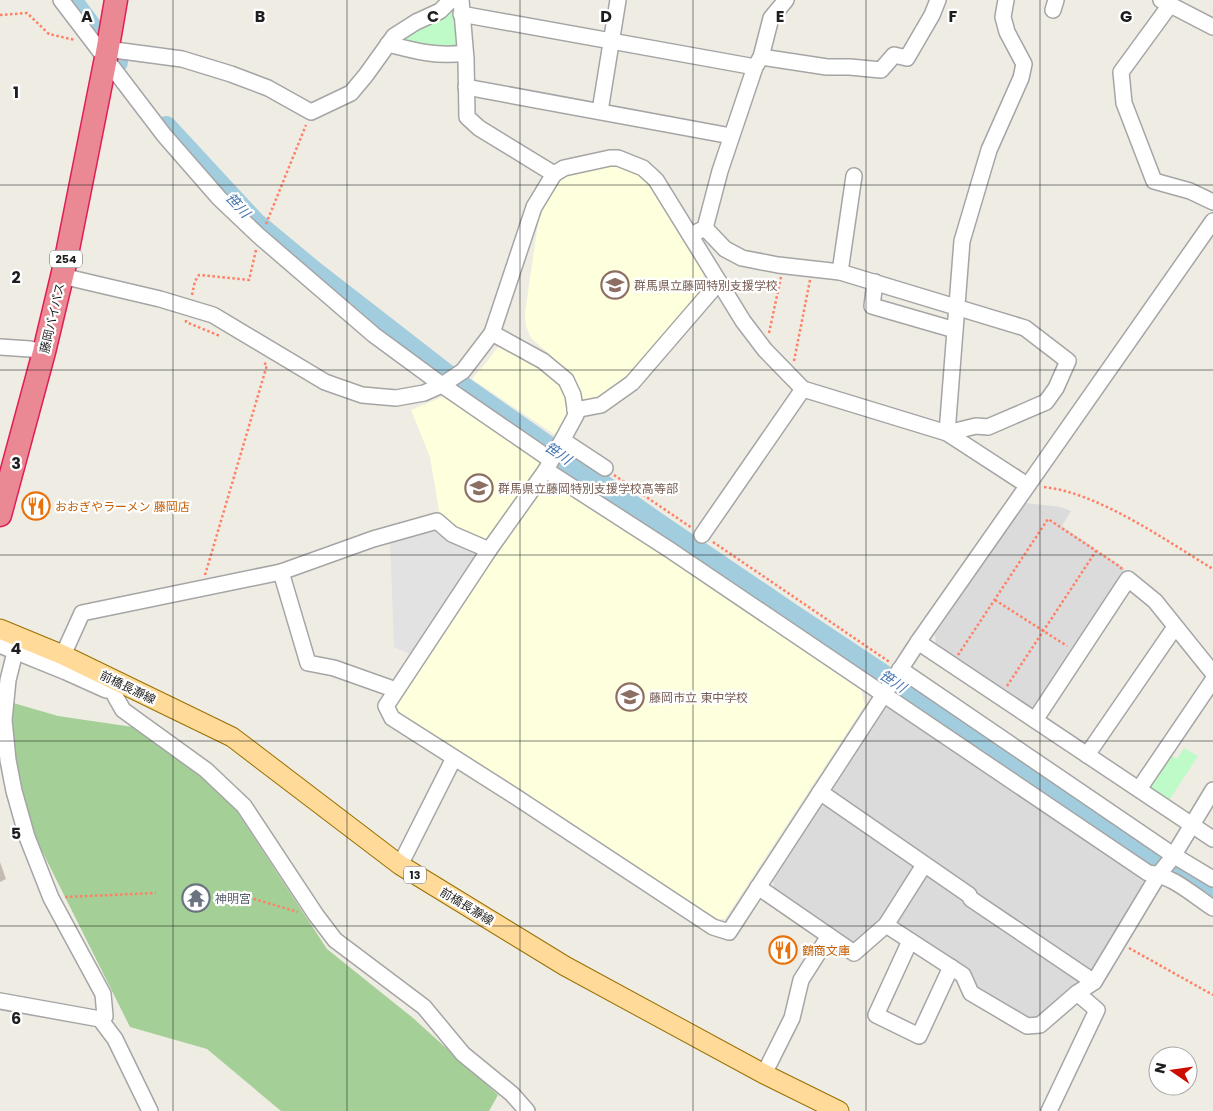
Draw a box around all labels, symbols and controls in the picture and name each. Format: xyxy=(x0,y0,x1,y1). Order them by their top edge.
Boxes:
text: A xyxy=(81,5,93,28)
text: B xyxy=(255,5,265,28)
text: C xyxy=(427,5,439,28)
text: D xyxy=(600,5,612,28)
text: E xyxy=(776,5,784,28)
text: F xyxy=(949,5,958,28)
text: G xyxy=(1120,5,1132,28)
text: 1 xyxy=(13,81,19,104)
water label: 笹川 xyxy=(221,188,256,224)
road number: 254 xyxy=(50,250,82,268)
text: 2 xyxy=(11,266,21,289)
school or university icon: 群馬県立藤岡特別支援学校 xyxy=(600,270,630,300)
place label: 群馬県立藤岡特別支援学校 xyxy=(634,277,778,294)
street label: 藤岡バイパス xyxy=(36,281,68,355)
water label: 笹川 xyxy=(541,437,577,470)
text: 3 xyxy=(11,452,21,475)
school or university icon: 群馬県立藤岡特別支援学校高等部 xyxy=(464,473,494,503)
place label: 群馬県立藤岡特別支援学校高等部 xyxy=(498,480,678,497)
restaurant icon: おおぎやラーメン 藤岡店 xyxy=(21,491,51,521)
place label: おおぎやラーメン 藤岡店 xyxy=(55,498,190,515)
text: 4 xyxy=(11,637,22,660)
water label: 笹川 xyxy=(876,665,912,698)
street label: 前橋長瀞線 xyxy=(97,666,159,708)
school or university icon: 藤岡市立 東中学校 xyxy=(615,682,645,712)
place label: 藤岡市立 東中学校 xyxy=(649,689,748,706)
text: 5 xyxy=(11,822,21,845)
road number: 13 xyxy=(404,866,426,884)
temple icon: 神明宮 xyxy=(181,883,211,913)
street label: 前橋長瀞線 xyxy=(437,883,497,929)
place label: 神明宮 xyxy=(215,890,251,907)
restaurant icon: 鶴商文庫 xyxy=(768,935,798,965)
place label: 鶴商文庫 xyxy=(802,942,850,959)
text: 6 xyxy=(11,1007,21,1030)
north arrow xyxy=(1148,1046,1198,1096)
text: N xyxy=(1149,1061,1171,1075)

